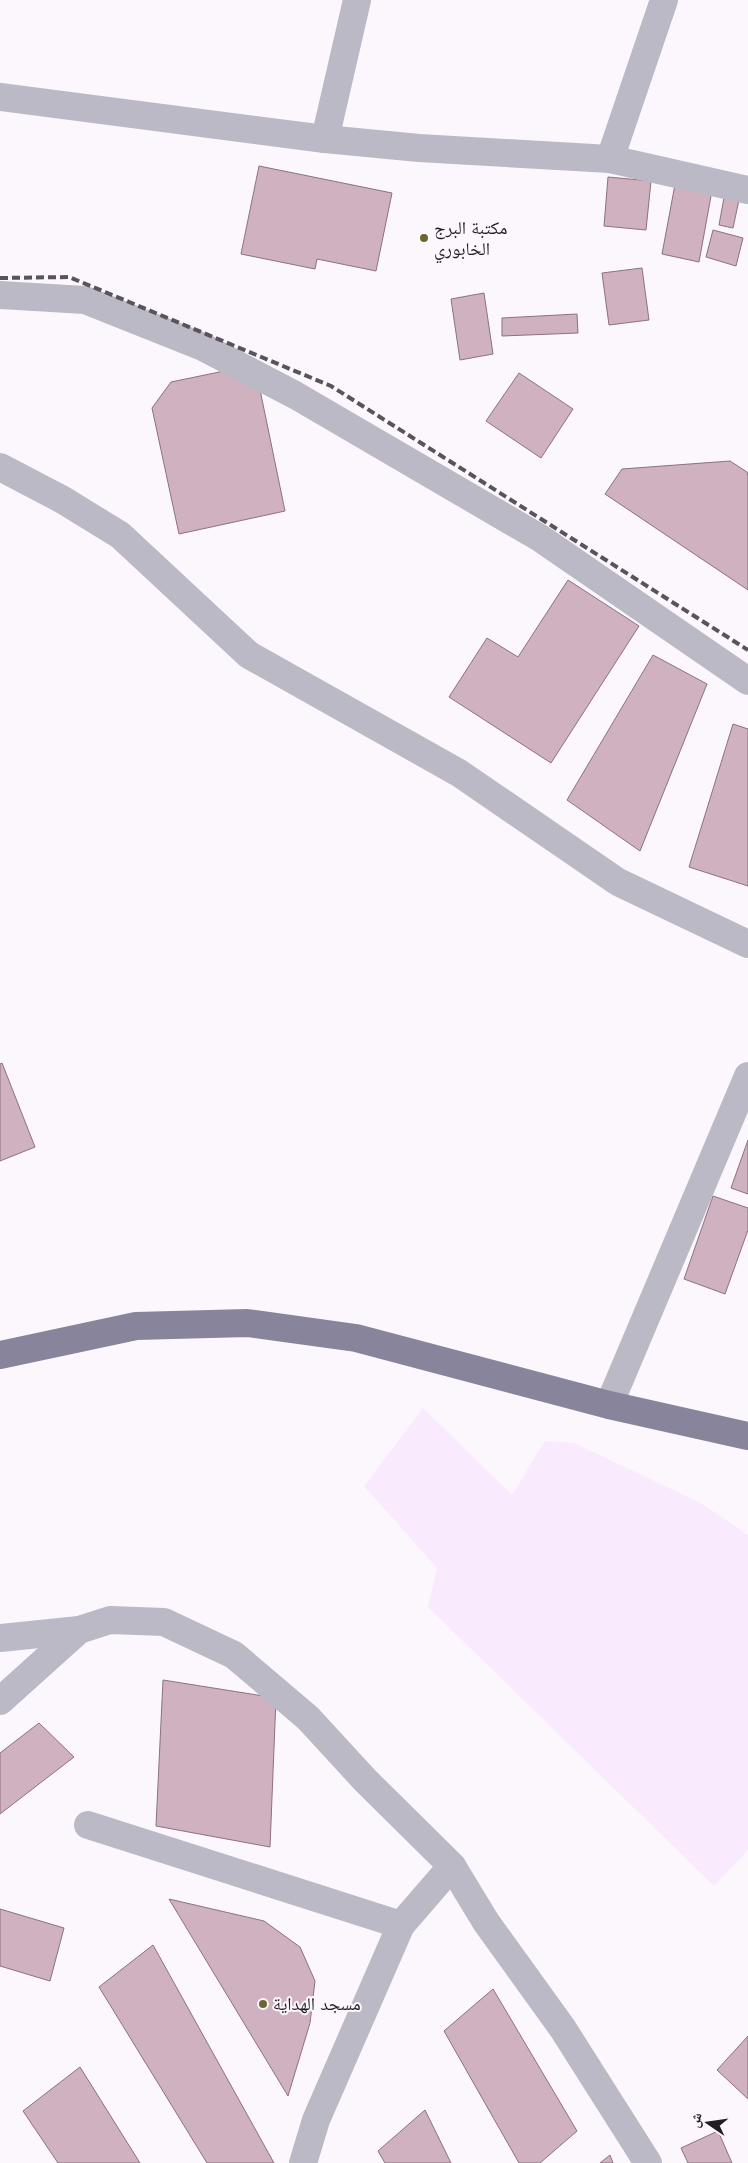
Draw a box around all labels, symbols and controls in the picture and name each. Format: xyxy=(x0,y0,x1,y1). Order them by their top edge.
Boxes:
place label: مكتبة البرج الخابوري xyxy=(434,217,507,264)
marker: مكتبة البرج الخابوري xyxy=(418,232,430,244)
place label: مسجد الهداية xyxy=(273,1993,361,2014)
marker: مسجد الهداية xyxy=(257,1998,269,2010)
north arrow xyxy=(683,2098,733,2148)
text: ش xyxy=(685,2111,706,2129)

